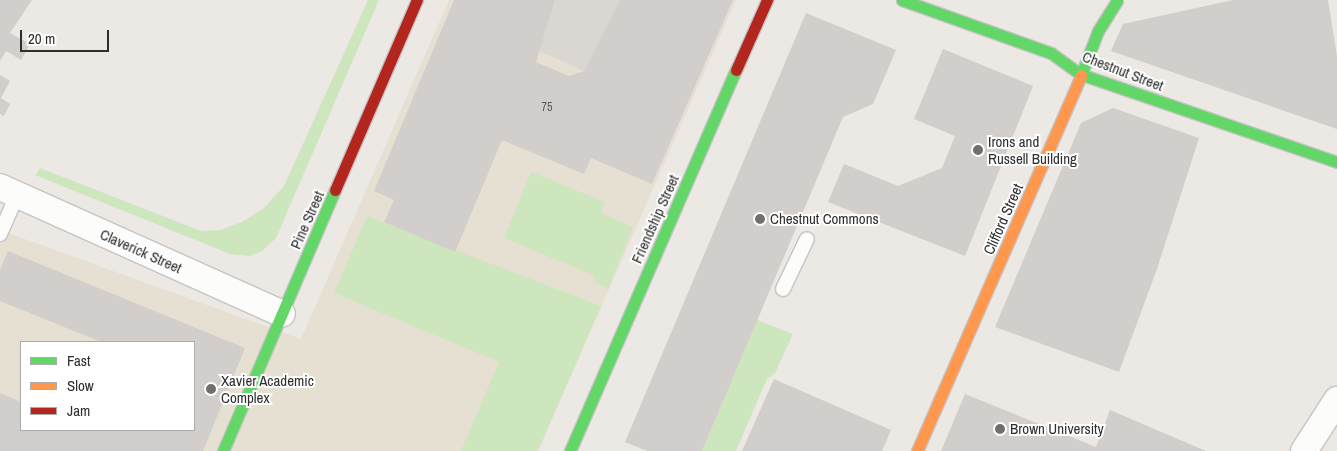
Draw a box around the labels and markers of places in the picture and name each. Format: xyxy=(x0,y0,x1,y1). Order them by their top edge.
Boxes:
place label: Irons and Russell Building xyxy=(988,132,1077,167)
marker: Irons and Russell Building xyxy=(972,144,984,156)
place label: Chestnut Commons xyxy=(770,210,879,228)
marker: Chestnut Commons xyxy=(754,213,766,225)
place label: Xavier Academic Complex xyxy=(221,371,315,406)
marker: Xavier Academic Complex xyxy=(205,383,217,395)
place label: Brown University xyxy=(1010,420,1104,438)
marker: Brown University xyxy=(994,423,1006,435)

